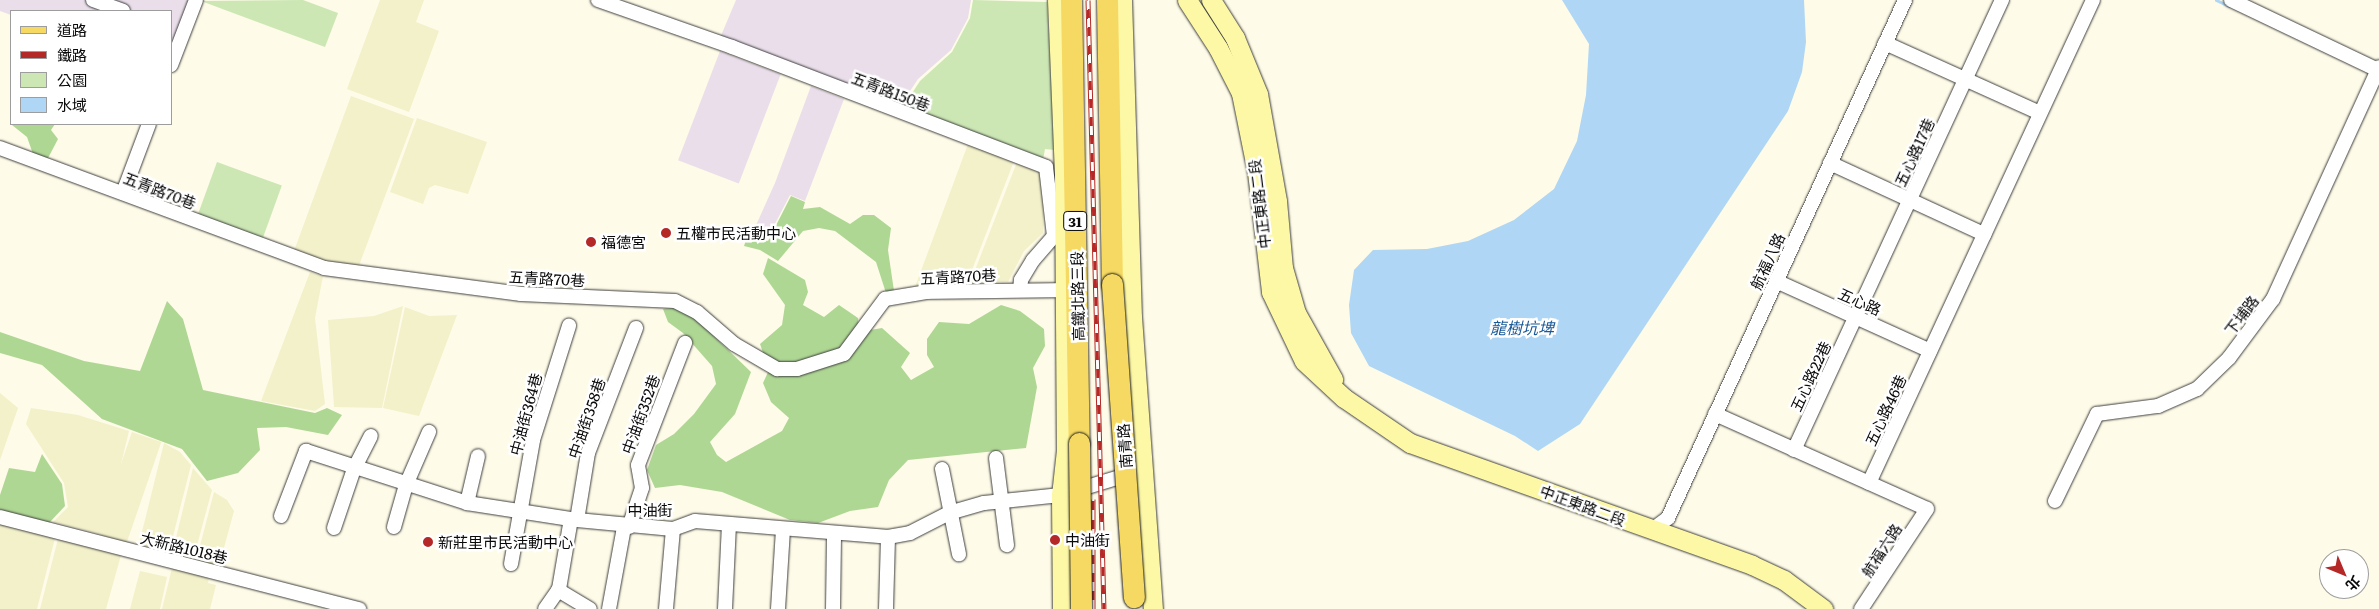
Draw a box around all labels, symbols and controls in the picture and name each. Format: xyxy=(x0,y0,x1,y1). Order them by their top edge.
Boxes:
legend xyxy=(10,10,172,125)
text: 道路 xyxy=(57,18,87,41)
text: 鐵路 xyxy=(57,43,87,66)
text: 公園 xyxy=(57,68,87,91)
street label: 五青路150巷 xyxy=(849,68,933,114)
text: 水域 xyxy=(57,93,87,116)
street label: 五心路17巷 xyxy=(1890,115,1938,189)
street label: 中正東路二段 xyxy=(1245,158,1273,250)
street label: 五青路70巷 xyxy=(121,168,199,212)
road number: 31 xyxy=(1062,210,1088,232)
place label: 五權市民活動中心 xyxy=(676,224,796,242)
marker: 五權市民活動中心 xyxy=(660,227,672,239)
street label: 航福八路 xyxy=(1746,230,1788,292)
place label: 福德宮 xyxy=(601,233,646,251)
marker: 福德宮 xyxy=(585,236,597,248)
street label: 高鐵北路三段 xyxy=(1067,251,1087,341)
street label: 五青路70巷 xyxy=(919,265,997,287)
street label: 五青路70巷 xyxy=(508,267,586,289)
street label: 五心路 xyxy=(1836,284,1884,318)
street label: 下埔路 xyxy=(2220,292,2262,338)
water label: 龍樹坑埤 xyxy=(1490,317,1554,337)
street label: 五心路22巷 xyxy=(1786,338,1834,414)
street label: 中油街364巷 xyxy=(505,371,545,457)
street label: 中油街352巷 xyxy=(617,372,663,456)
street label: 五心路46巷 xyxy=(1861,372,1909,448)
street label: 中油街358巷 xyxy=(564,375,608,461)
street label: 南青路 xyxy=(1113,423,1135,469)
street label: 中正東路二段 xyxy=(1538,481,1628,529)
street label: 中油街 xyxy=(628,501,672,519)
street label: 航福六路 xyxy=(1857,520,1905,580)
street label: 大新路1018巷 xyxy=(139,527,229,567)
place label: 中油街 xyxy=(1065,531,1110,549)
place label: 新莊里市民活動中心 xyxy=(438,533,573,551)
marker: 中油街 xyxy=(1049,534,1061,546)
marker: 新莊里市民活動中心 xyxy=(422,536,434,548)
north arrow xyxy=(2319,549,2369,599)
text: 北 xyxy=(2342,572,2366,596)

